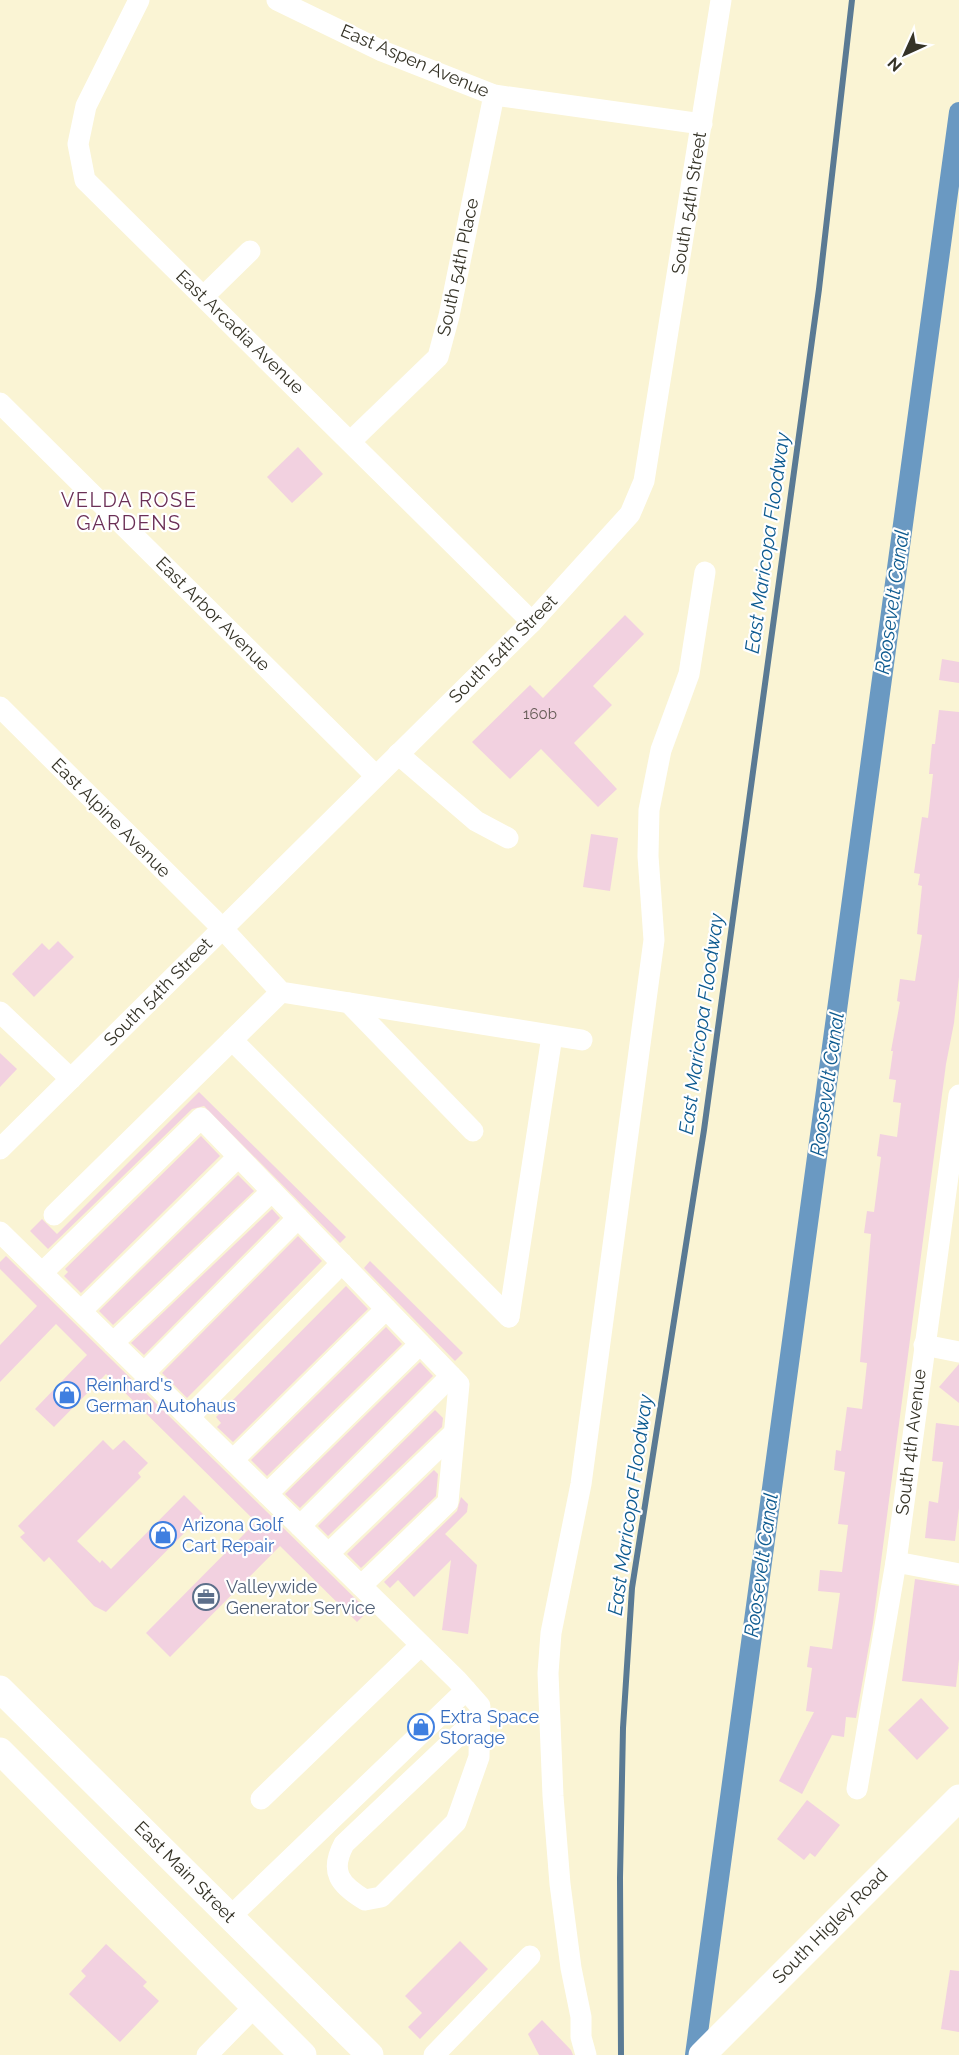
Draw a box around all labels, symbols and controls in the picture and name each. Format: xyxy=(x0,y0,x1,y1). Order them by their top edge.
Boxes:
street label: East Aspen Avenue xyxy=(338,20,493,102)
north arrow xyxy=(875,24,935,84)
text: N xyxy=(884,53,906,75)
street label: South 54th Street xyxy=(667,130,710,276)
street label: South 54th Place xyxy=(433,196,482,338)
street label: East Arcadia Avenue xyxy=(172,265,309,398)
water label: East Maricopa Floodway xyxy=(740,430,795,655)
district label: VELDA ROSE GARDENS xyxy=(61,488,197,535)
water label: Roosevelt Canal xyxy=(870,528,914,676)
street label: East Arbor Avenue xyxy=(152,552,275,675)
street label: South 54th Street xyxy=(444,590,561,707)
house number: 160b xyxy=(523,705,557,723)
street label: East Alpine Avenue xyxy=(47,754,176,882)
water label: East Maricopa Floodway xyxy=(674,911,729,1136)
street label: South 54th Street xyxy=(99,933,216,1050)
water label: Roosevelt Canal xyxy=(805,1010,849,1158)
street label: South 4th Avenue xyxy=(891,1367,930,1516)
place label: Reinhard's German Autohaus xyxy=(86,1374,236,1416)
shop icon: Reinhard's German Autohaus xyxy=(52,1380,82,1410)
water label: East Maricopa Floodway xyxy=(603,1392,658,1617)
water label: Roosevelt Canal xyxy=(739,1491,783,1639)
place label: Arizona Golf Cart Repair xyxy=(182,1514,284,1556)
shop icon: Arizona Golf Cart Repair xyxy=(148,1520,178,1550)
place label: Valleywide Generator Service xyxy=(226,1576,376,1618)
office icon: Valleywide Generator Service xyxy=(191,1582,221,1612)
place label: Extra Space Storage xyxy=(440,1706,539,1748)
shop icon: Extra Space Storage xyxy=(406,1712,436,1742)
street label: East Main Street xyxy=(130,1817,240,1927)
street label: South Higley Road xyxy=(768,1864,892,1988)

